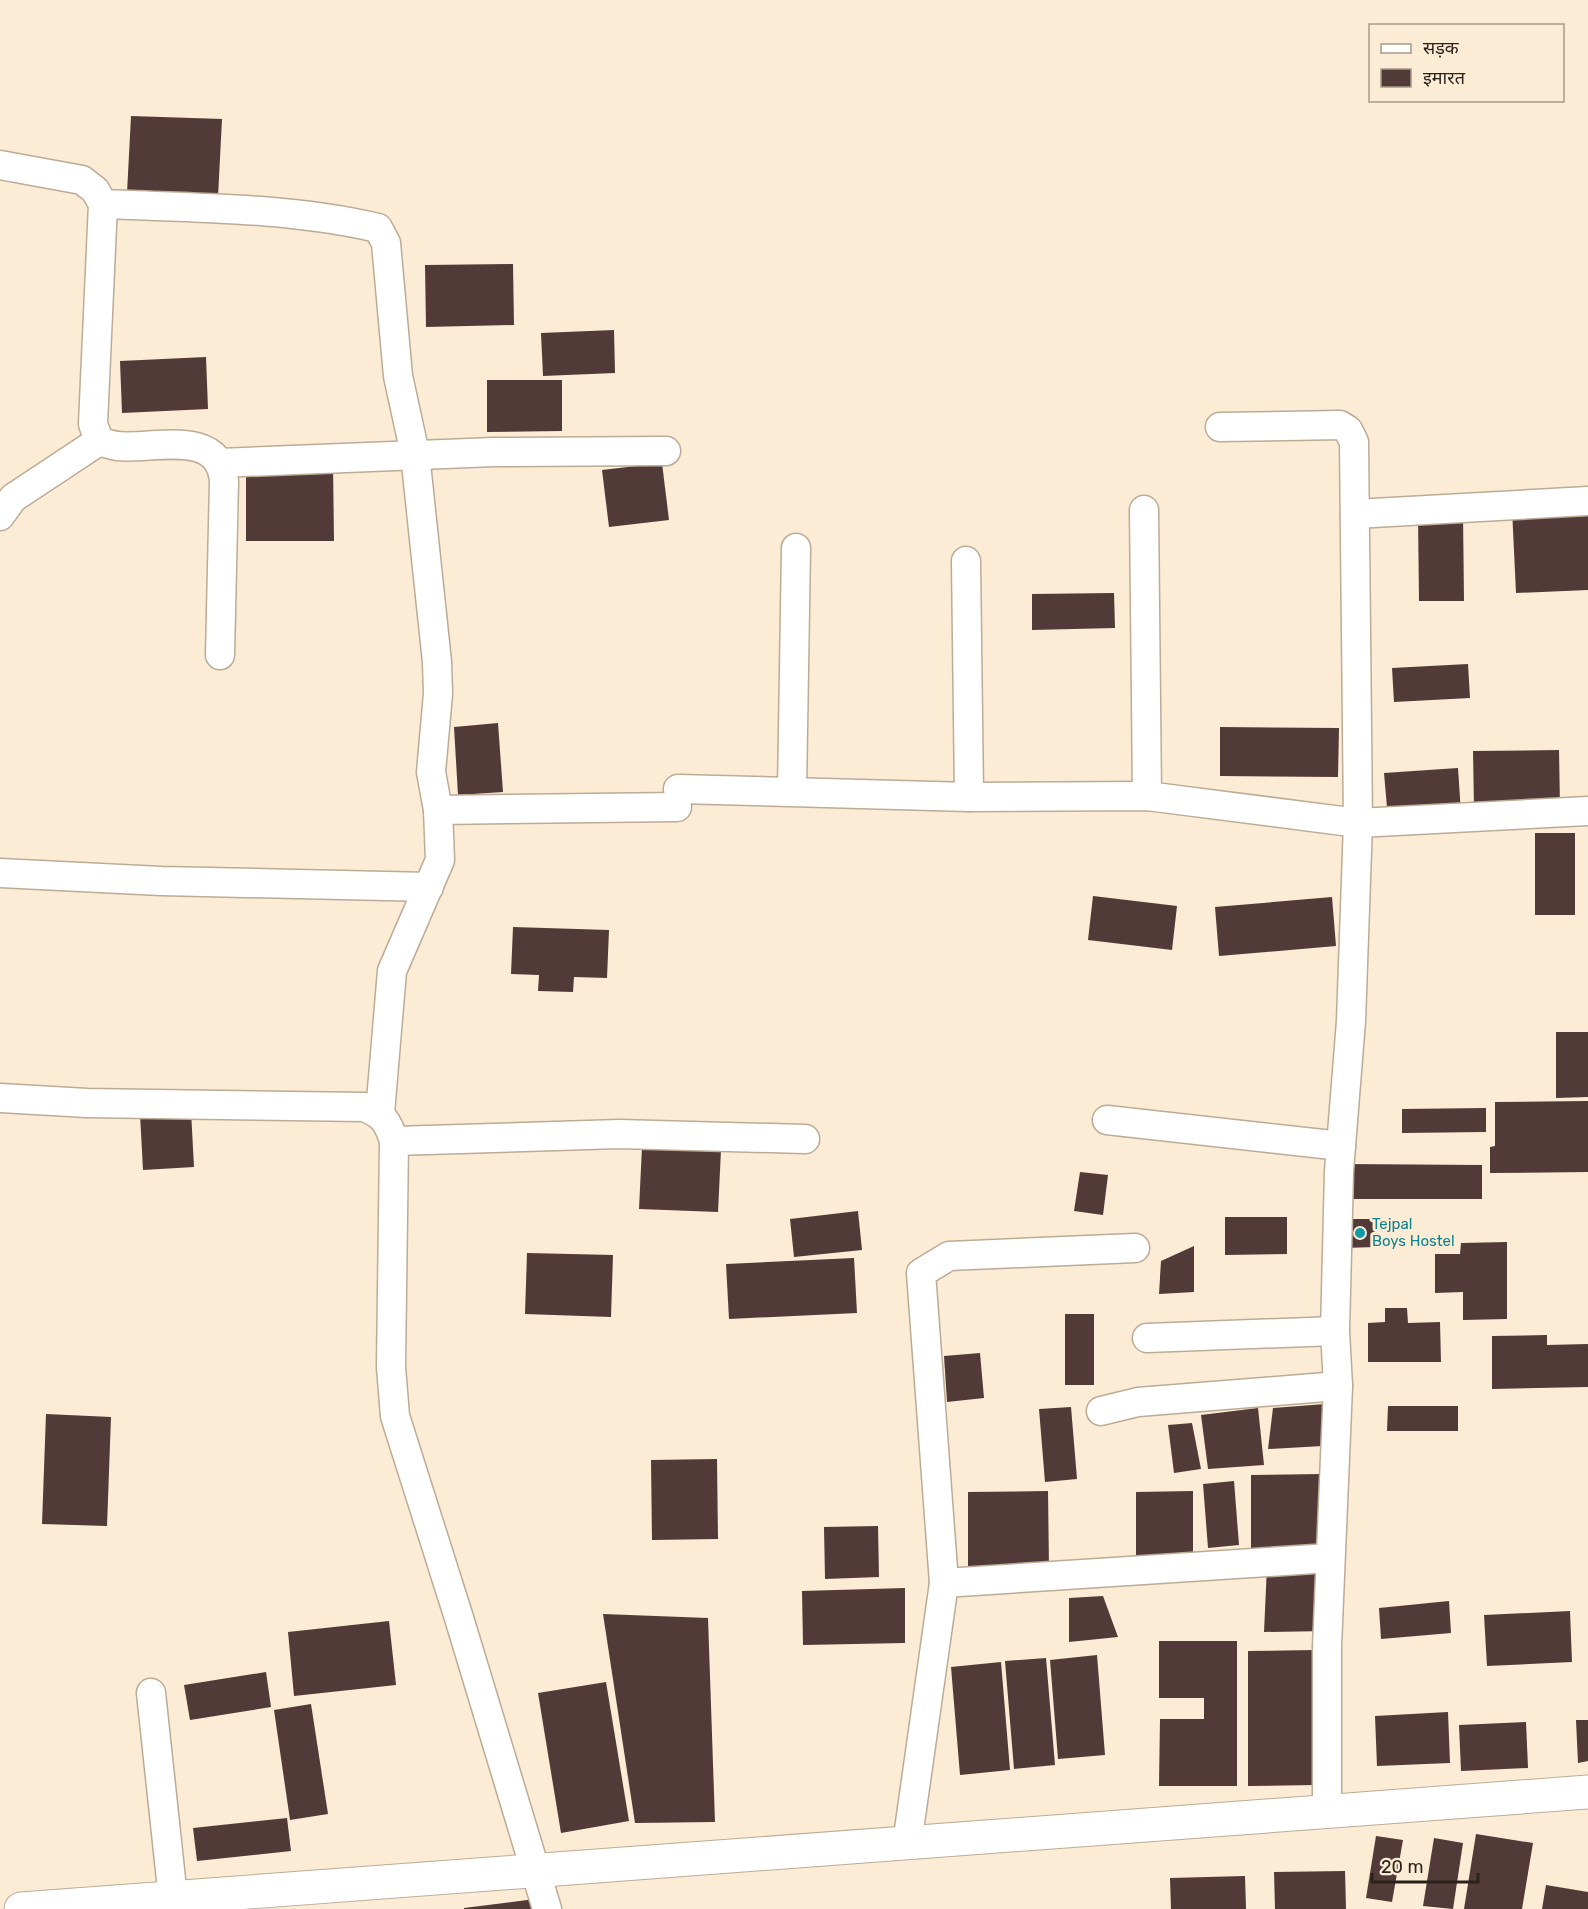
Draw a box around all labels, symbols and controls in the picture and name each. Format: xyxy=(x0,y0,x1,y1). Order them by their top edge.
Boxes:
legend xyxy=(1369,24,1564,102)
text: सड़क xyxy=(1423,37,1460,59)
text: इमारत xyxy=(1423,67,1466,89)
place label: Tejpal Boys Hostel xyxy=(1372,1215,1455,1250)
marker: Tejpal Boys Hostel xyxy=(1353,1226,1367,1240)
scale bar xyxy=(1372,1846,1478,1884)
text: 20 m xyxy=(1381,1856,1423,1878)

